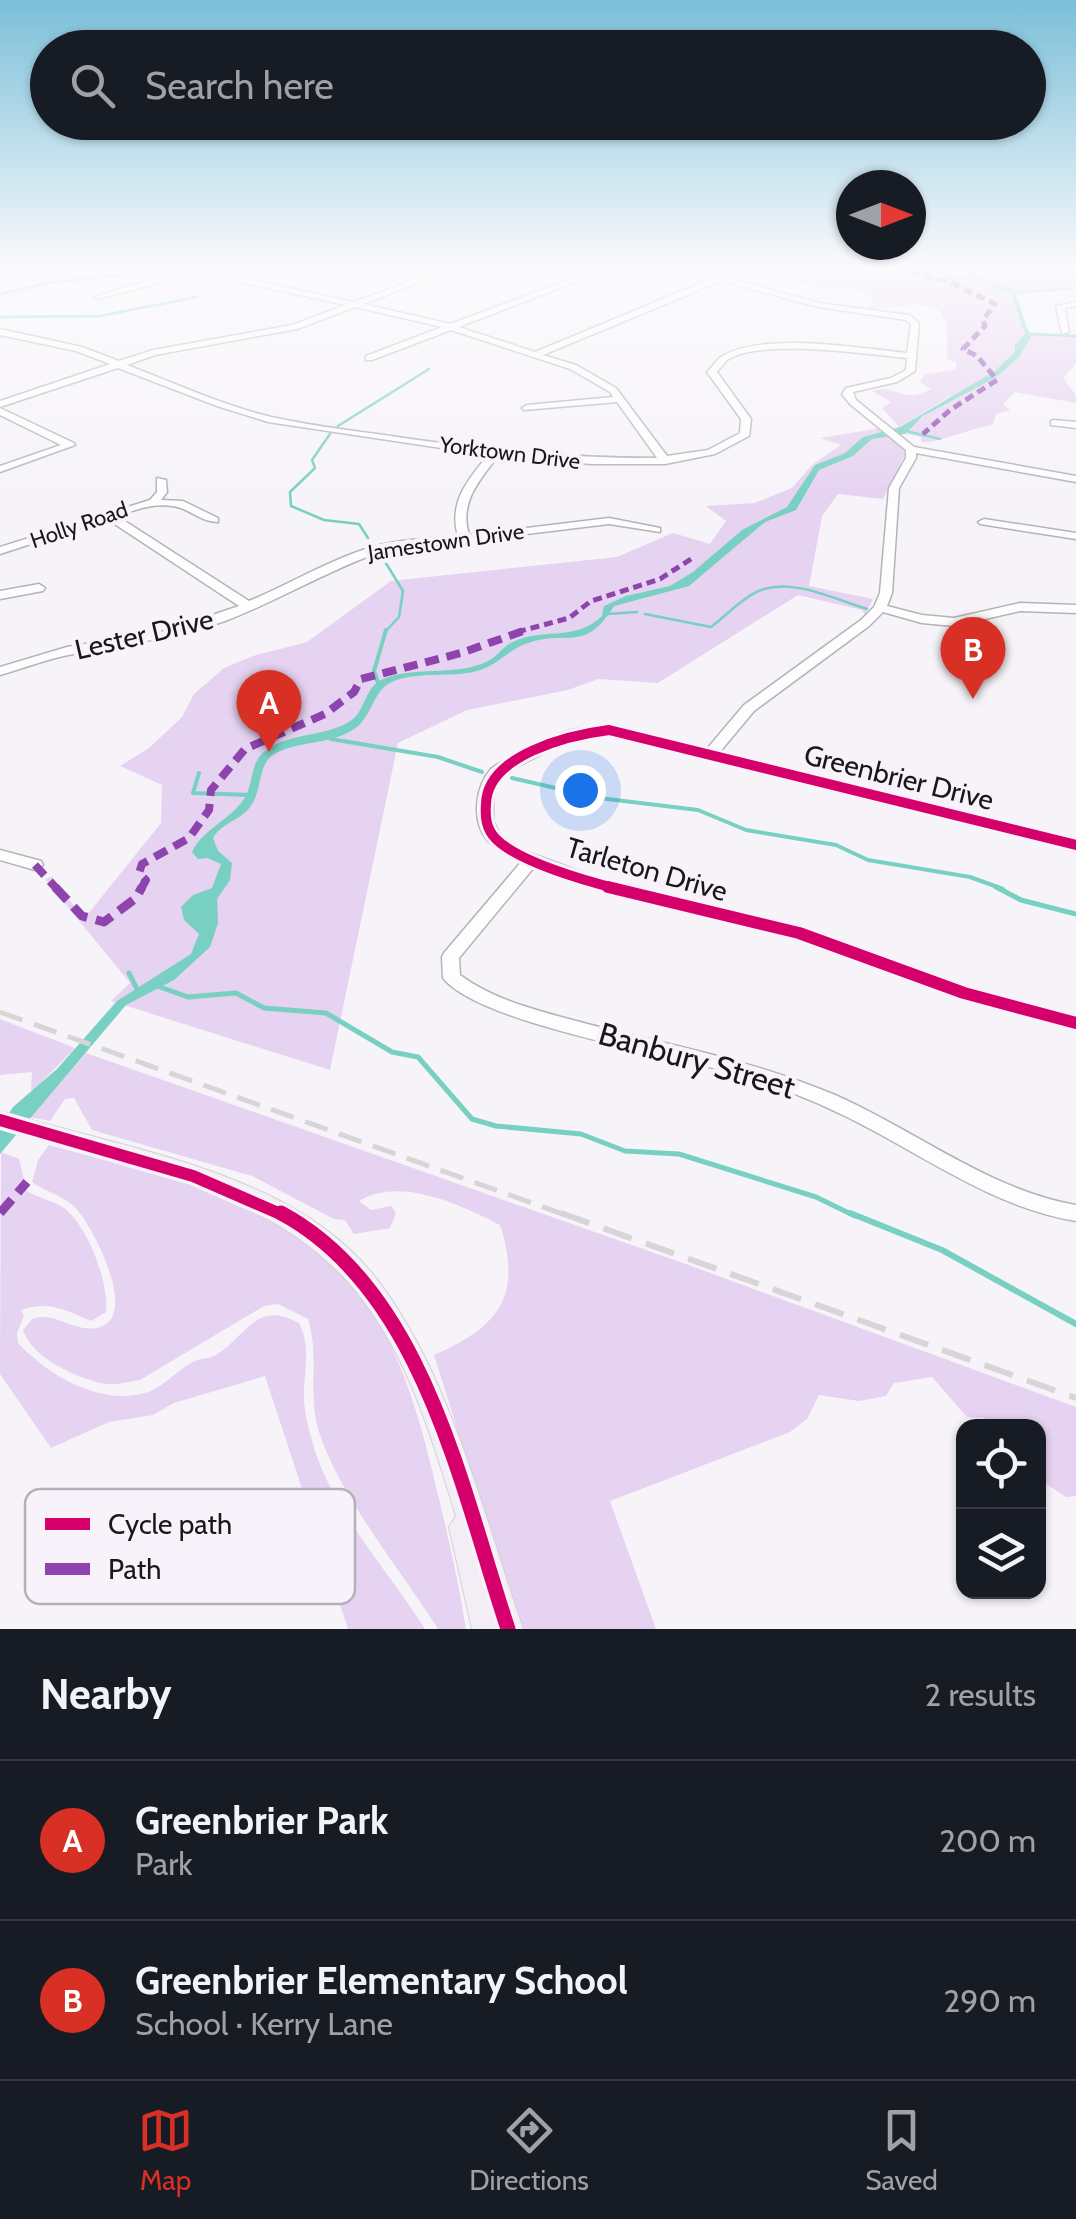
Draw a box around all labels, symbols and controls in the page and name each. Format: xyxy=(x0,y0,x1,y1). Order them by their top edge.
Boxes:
search box xyxy=(30,30,1046,140)
icon: search xyxy=(65,58,120,113)
text: Search here xyxy=(145,62,334,109)
north arrow xyxy=(836,170,926,260)
street label: Yorktown Drive xyxy=(437,431,582,475)
street label: Holly Road xyxy=(27,496,131,554)
street label: Jamestown Drive xyxy=(365,518,526,566)
street label: Lester Drive xyxy=(71,602,217,666)
pin: B xyxy=(940,616,1006,699)
pin: A xyxy=(236,670,302,752)
street label: Greenbrier Drive xyxy=(801,737,997,817)
your location xyxy=(555,765,606,816)
street label: Tarleton Drive xyxy=(563,830,731,908)
street label: Banbury Street xyxy=(594,1013,800,1107)
map controls xyxy=(956,1419,1046,1599)
button: locate xyxy=(956,1419,1046,1509)
legend xyxy=(25,1489,355,1604)
text: Cycle path xyxy=(108,1507,232,1541)
button: layers xyxy=(956,1509,1046,1599)
text: Path xyxy=(108,1552,161,1586)
text: Nearby xyxy=(40,1668,172,1720)
text: 2 results xyxy=(925,1675,1036,1714)
text: Greenbrier Park xyxy=(135,1797,388,1844)
text: A xyxy=(62,1821,83,1860)
text: 200 m xyxy=(939,1821,1036,1860)
text: Park xyxy=(135,1844,193,1883)
text: Greenbrier Elementary School xyxy=(135,1957,628,2004)
text: B xyxy=(62,1981,83,2020)
text: 290 m xyxy=(943,1981,1036,2020)
text: School · Kerry Lane xyxy=(135,2004,393,2043)
tab: Map xyxy=(138,2103,193,2197)
tab: Directions xyxy=(469,2103,589,2197)
tab: Saved xyxy=(865,2103,938,2197)

